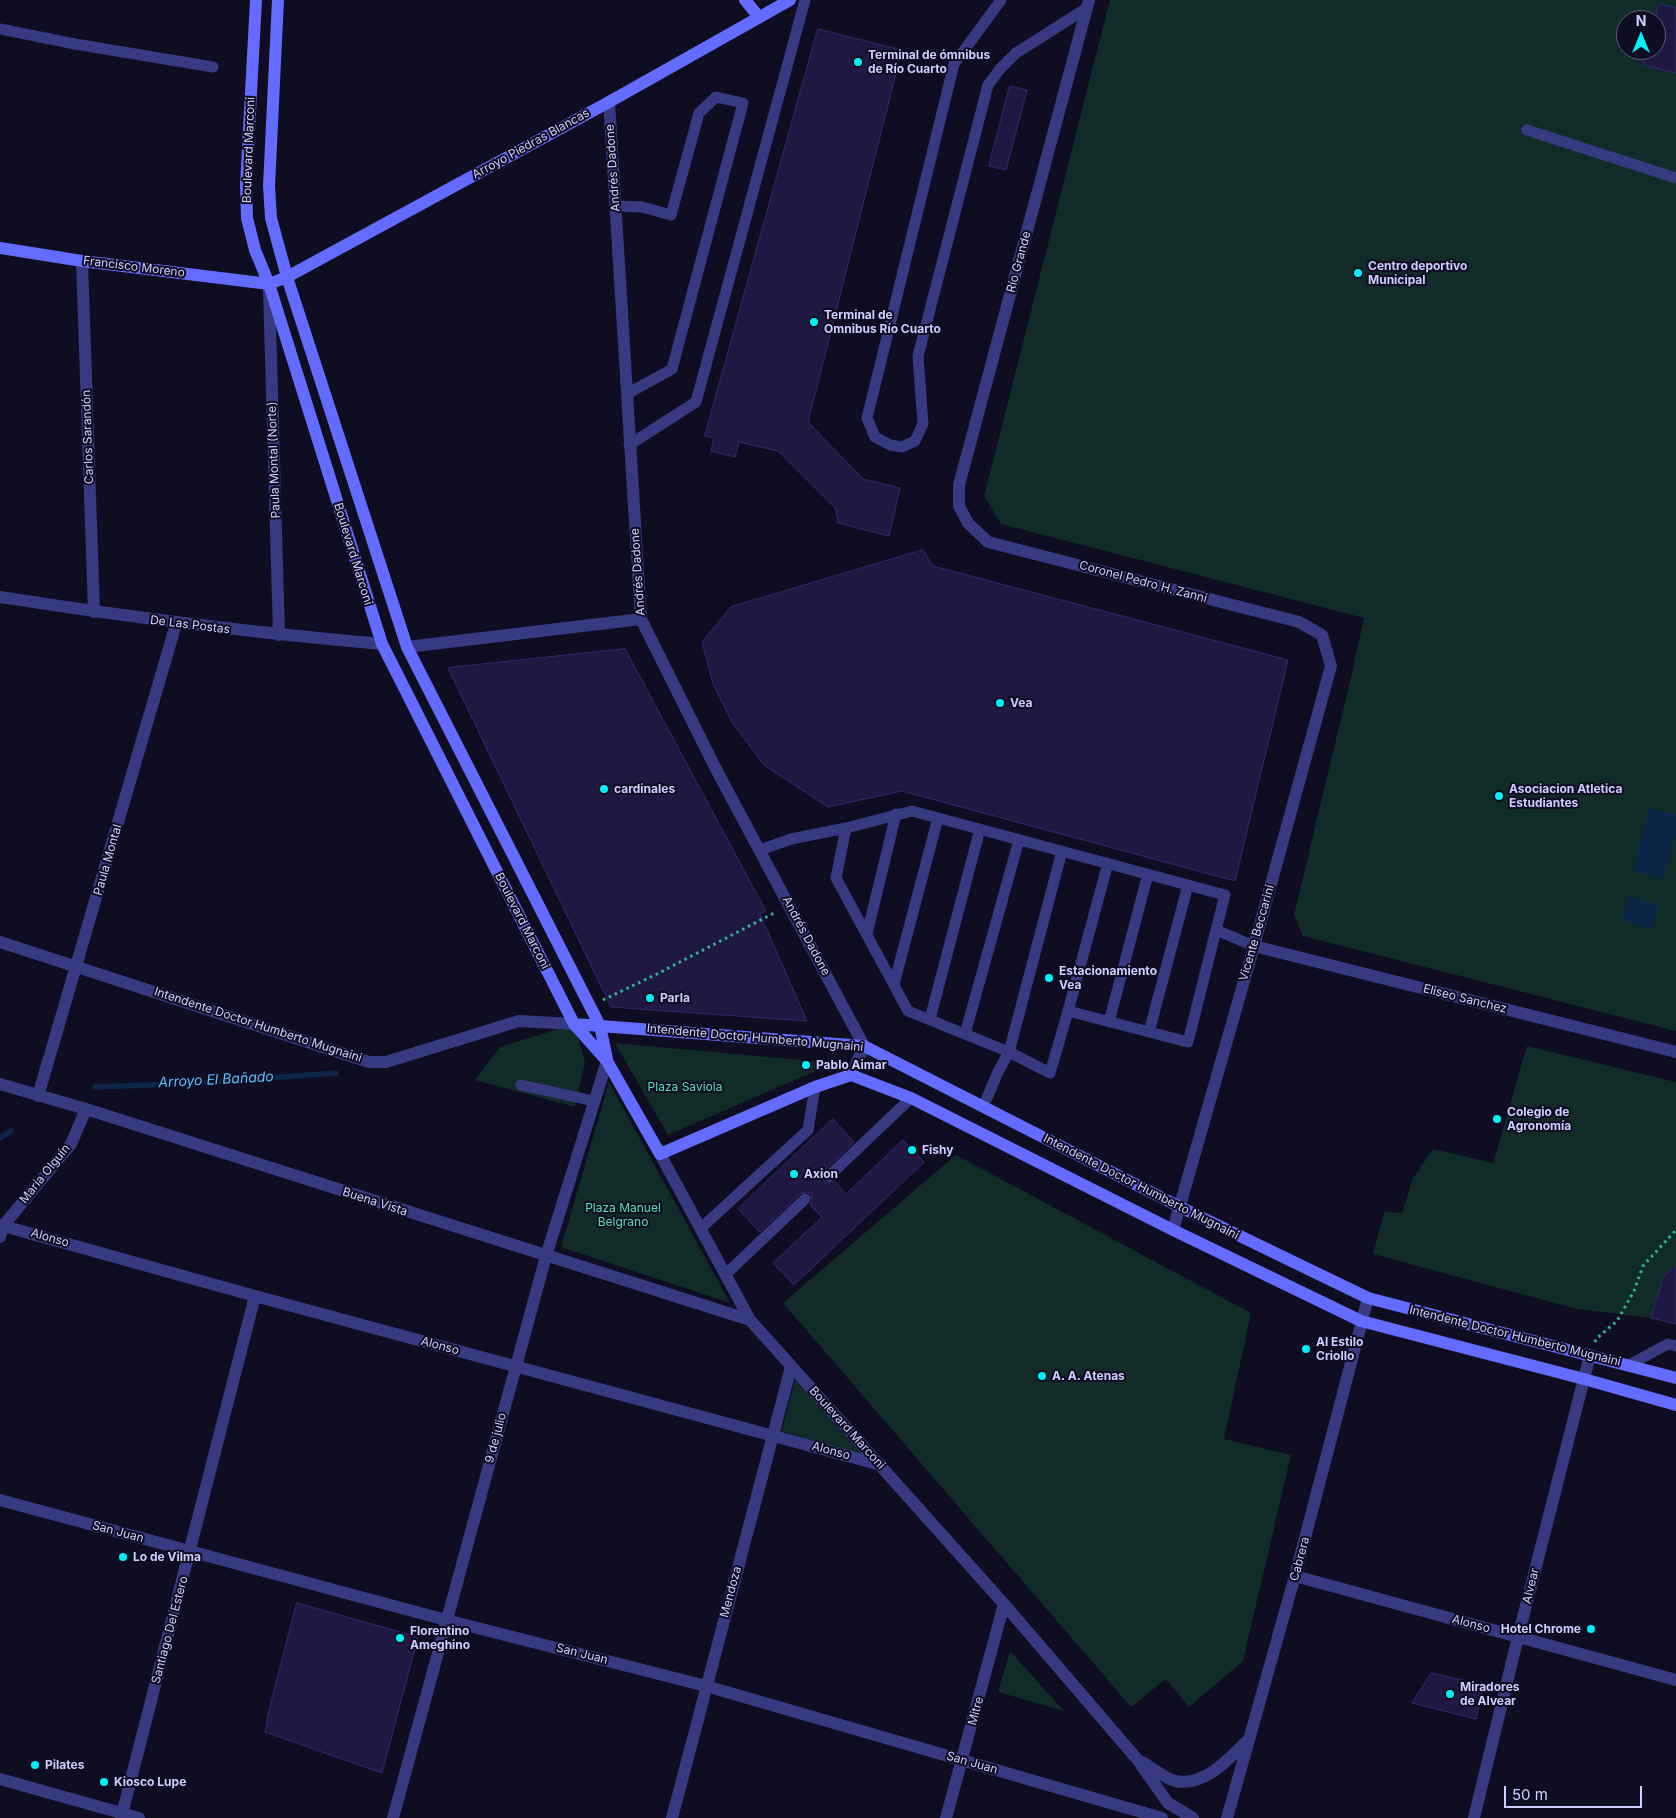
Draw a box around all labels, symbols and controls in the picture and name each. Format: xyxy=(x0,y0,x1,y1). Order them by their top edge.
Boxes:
north arrow xyxy=(1616,10,1666,60)
text: N xyxy=(1636,12,1646,29)
place label: Terminal de ómnibus de Río Cuarto xyxy=(868,48,990,76)
marker: Terminal de ómnibus de Río Cuarto xyxy=(852,56,864,68)
street label: Boulevard Marconi xyxy=(240,97,258,203)
street label: Arroyo Piedras Blancas xyxy=(470,106,592,182)
street label: Andrés Dadone xyxy=(603,124,623,212)
street label: Río Grande xyxy=(1004,230,1034,294)
street label: Francisco Moreno xyxy=(82,254,186,280)
place label: Centro deportivo Municipal xyxy=(1368,259,1467,287)
marker: Centro deportivo Municipal xyxy=(1352,267,1364,279)
place label: Terminal de Omnibus Río Cuarto xyxy=(824,308,941,336)
marker: Terminal de Omnibus Río Cuarto xyxy=(808,316,820,328)
street label: Carlos Sarandón xyxy=(79,390,97,484)
street label: Paula Montal (Norte) xyxy=(265,401,283,519)
street label: Boulevard Marconi xyxy=(331,501,375,607)
street label: Andrés Dadone xyxy=(628,528,648,616)
street label: Coronel Pedro H. Zanni xyxy=(1077,558,1209,606)
street label: De Las Postas xyxy=(149,613,231,637)
place label: Vea xyxy=(1010,696,1032,710)
marker: Vea xyxy=(994,697,1006,709)
place label: cardinales xyxy=(614,782,675,796)
place label: Asociacion Atletica Estudiantes xyxy=(1509,782,1622,810)
marker: cardinales xyxy=(598,783,610,795)
marker: Asociacion Atletica Estudiantes xyxy=(1493,790,1505,802)
street label: Paula Montal xyxy=(91,823,125,897)
street label: Boulevard Marconi xyxy=(491,870,553,972)
street label: Vicente Beccarini xyxy=(1236,883,1278,983)
street label: Andrés Dadone xyxy=(779,894,833,978)
place label: Estacionamiento Vea xyxy=(1059,964,1157,992)
marker: Estacionamiento Vea xyxy=(1043,972,1055,984)
street label: Eliseo Sanchez xyxy=(1422,982,1508,1016)
street label: Intendente Doctor Humberto Mugnaini xyxy=(152,985,364,1065)
place label: Parla xyxy=(660,991,690,1005)
marker: Parla xyxy=(644,992,656,1004)
street label: Intendente Doctor Humberto Mugnaini xyxy=(646,1021,864,1055)
place label: Pablo Aimar xyxy=(816,1058,887,1072)
marker: Pablo Aimar xyxy=(800,1059,812,1071)
water label: Arroyo El Bañado xyxy=(158,1069,274,1091)
park label: Plaza Saviola xyxy=(648,1080,722,1094)
place label: Colegio de Agronomía xyxy=(1507,1105,1571,1133)
marker: Colegio de Agronomía xyxy=(1491,1113,1503,1125)
street label: Intendente Doctor Humberto Mugnaini xyxy=(1041,1131,1241,1243)
street label: María Olguín xyxy=(17,1142,73,1206)
place label: Fishy xyxy=(922,1143,954,1157)
marker: Fishy xyxy=(906,1144,918,1156)
place label: Axion xyxy=(804,1167,838,1181)
marker: Axion xyxy=(788,1168,800,1180)
street label: Buena Vista xyxy=(341,1185,409,1219)
park label: Plaza Manuel Belgrano xyxy=(585,1201,661,1229)
street label: Alonso xyxy=(29,1226,71,1250)
street label: Intendente Doctor Humberto Mugnaini xyxy=(1408,1303,1622,1369)
street label: Alonso xyxy=(419,1334,461,1358)
place label: Al Estilo Criollo xyxy=(1316,1335,1363,1363)
marker: Al Estilo Criollo xyxy=(1300,1343,1312,1355)
place label: A. A. Atenas xyxy=(1052,1369,1125,1383)
marker: A. A. Atenas xyxy=(1036,1370,1048,1382)
street label: Boulevard Marconi xyxy=(806,1384,888,1472)
street label: 9 de julio xyxy=(482,1411,510,1465)
street label: Alonso xyxy=(810,1439,852,1463)
street label: San Juan xyxy=(91,1518,145,1546)
street label: Cabrera xyxy=(1287,1535,1313,1583)
place label: Lo de Vilma xyxy=(133,1550,201,1564)
marker: Lo de Vilma xyxy=(117,1551,129,1563)
street label: Mendoza xyxy=(717,1565,745,1619)
street label: Alvear xyxy=(1520,1567,1542,1605)
street label: Santiago Del Estero xyxy=(149,1575,191,1685)
street label: Alonso xyxy=(1450,1612,1492,1636)
place label: Hotel Chrome xyxy=(1501,1622,1581,1636)
marker: Hotel Chrome xyxy=(1585,1623,1597,1635)
place label: Florentino Ameghino xyxy=(410,1624,470,1652)
marker: Florentino Ameghino xyxy=(394,1632,406,1644)
street label: San Juan xyxy=(555,1641,609,1667)
place label: Miradores de Alvear xyxy=(1460,1680,1520,1708)
marker: Miradores de Alvear xyxy=(1444,1688,1456,1700)
street label: Mitre xyxy=(965,1695,987,1727)
street label: San Juan xyxy=(945,1749,999,1777)
place label: Pilates xyxy=(45,1758,84,1772)
marker: Pilates xyxy=(29,1759,41,1771)
place label: Kiosco Lupe xyxy=(114,1775,186,1789)
marker: Kiosco Lupe xyxy=(98,1776,110,1788)
scale bar xyxy=(1506,1776,1644,1808)
text: 50 m xyxy=(1512,1785,1548,1804)

